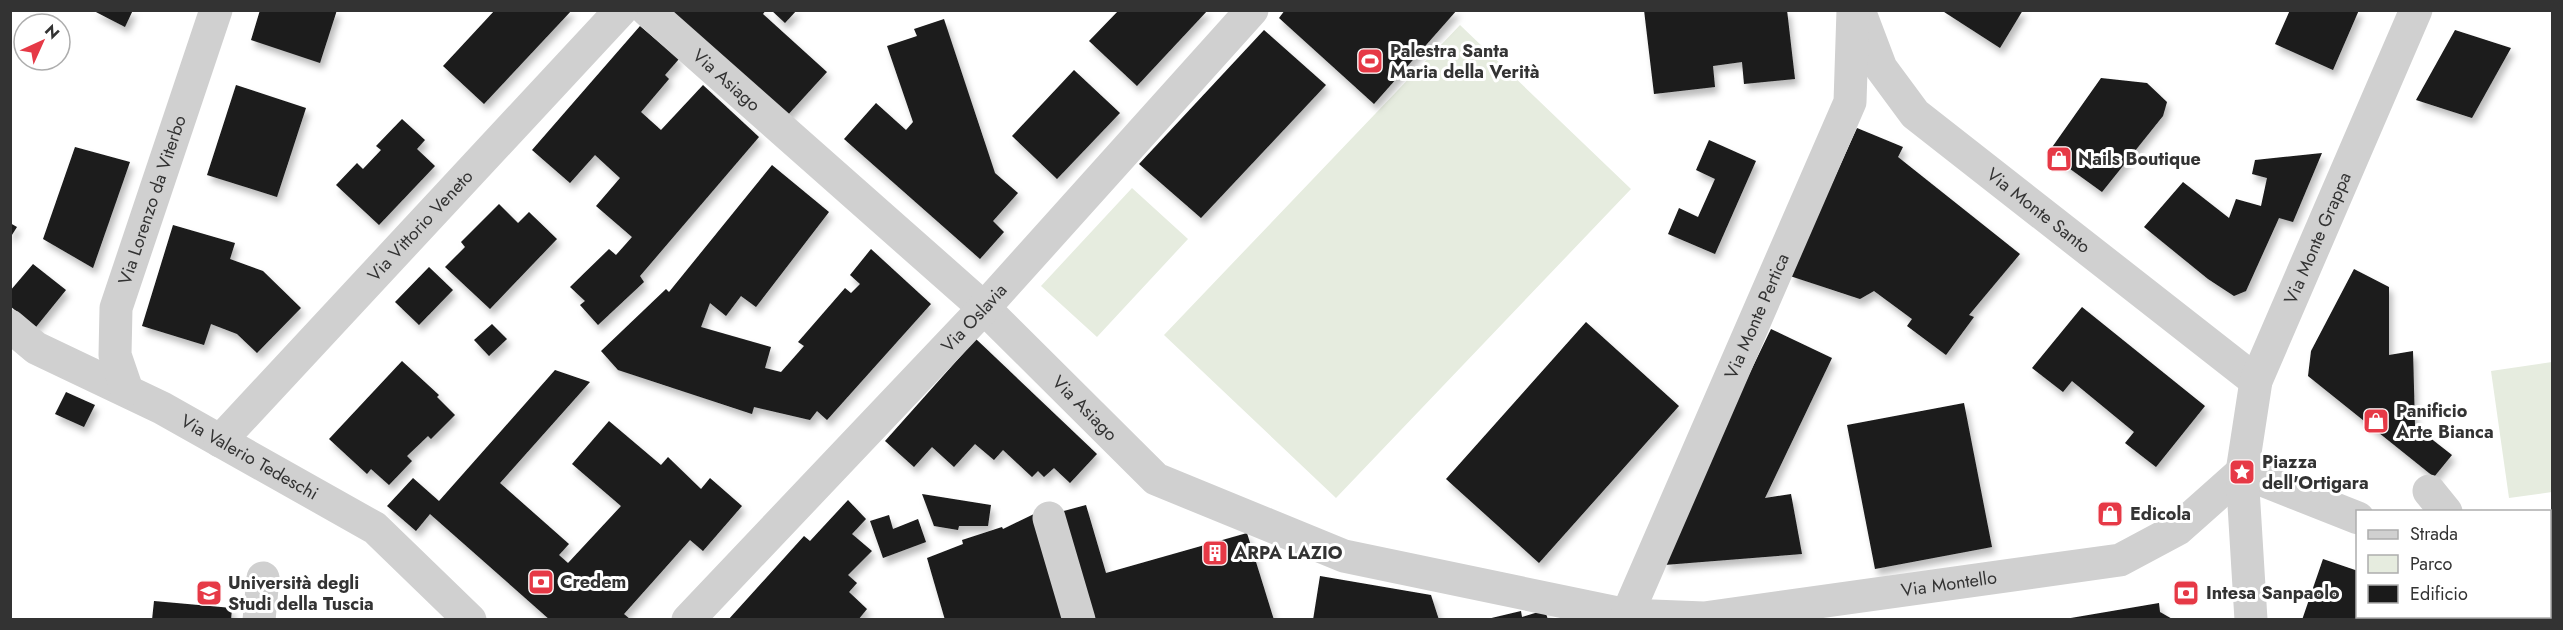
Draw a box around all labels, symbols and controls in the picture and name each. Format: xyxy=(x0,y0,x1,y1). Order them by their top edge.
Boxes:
north arrow xyxy=(12,12,72,72)
text: N xyxy=(40,19,65,44)
place label: Palestra Santa Maria della Verità xyxy=(1390,38,1539,85)
street label: Via Asiago xyxy=(687,43,766,118)
sports icon: Palestra Santa Maria della Verità xyxy=(1355,46,1385,76)
street label: Via Lorenzo da Viterbo xyxy=(112,112,193,288)
shop icon: Nails Boutique xyxy=(2044,144,2074,174)
place label: Nails Boutique xyxy=(2078,146,2201,172)
street label: Via Monte Santo xyxy=(1981,162,2096,260)
street label: Via Vittorio Veneto xyxy=(362,164,479,287)
street label: Via Monte Grappa xyxy=(2278,168,2358,308)
street label: Via Monte Pertica xyxy=(1718,249,1796,383)
street label: Via Oslavia xyxy=(935,278,1013,358)
street label: Via Asiago xyxy=(1046,370,1124,447)
place label: Panificio Arte Bianca xyxy=(2395,398,2494,445)
shop icon: Panificio Arte Bianca xyxy=(2361,406,2391,436)
street label: Via Valerio Tedeschi xyxy=(176,408,323,506)
place label: Piazza dell'Ortigara xyxy=(2262,449,2369,496)
place icon: Piazza dell'Ortigara xyxy=(2227,457,2257,487)
shop icon: Edicola xyxy=(2095,499,2125,529)
place label: Edicola xyxy=(2130,501,2191,527)
legend xyxy=(2356,510,2551,618)
text: Strada xyxy=(2410,521,2458,547)
building icon: ARPA LAZIO xyxy=(1200,538,1230,568)
place label: ARPA LAZIO xyxy=(1233,540,1343,566)
text: Parco xyxy=(2410,551,2452,577)
street label: Via Montello xyxy=(1899,564,1999,603)
bank icon: Credem xyxy=(526,567,556,597)
place label: Credem xyxy=(560,569,626,595)
place label: Università degli Studi della Tuscia xyxy=(228,570,374,617)
school or university icon: Università degli Studi della Tuscia xyxy=(194,578,224,608)
bank icon: Intesa Sanpaolo xyxy=(2171,578,2201,608)
place label: Intesa Sanpaolo xyxy=(2206,580,2340,606)
text: Edificio xyxy=(2410,581,2468,607)

